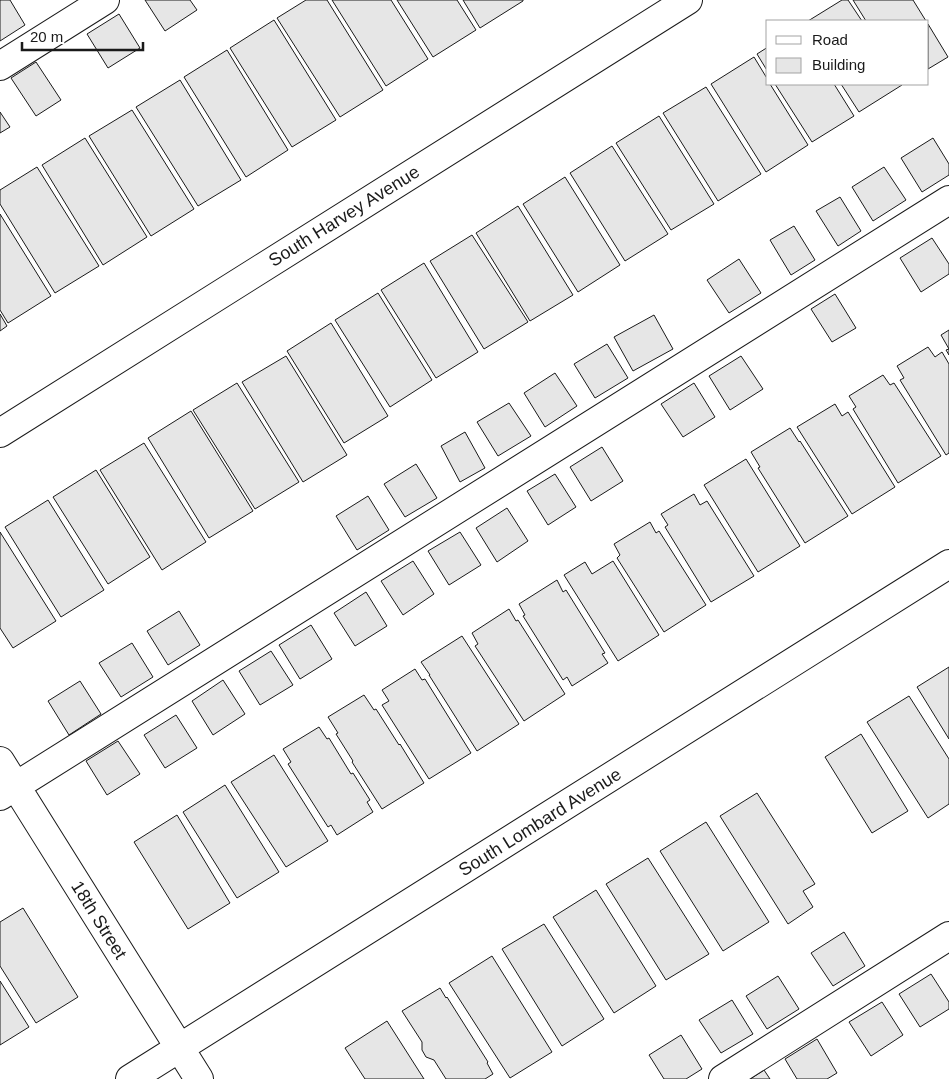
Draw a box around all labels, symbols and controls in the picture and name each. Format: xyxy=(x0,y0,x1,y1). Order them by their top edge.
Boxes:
scale bar xyxy=(22,20,144,52)
legend xyxy=(766,20,929,85)
text: 20 m xyxy=(30,28,63,45)
text: Road xyxy=(812,31,848,48)
text: Building xyxy=(812,56,865,73)
street label: South Harvey Avenue xyxy=(265,161,423,271)
street label: South Lombard Avenue xyxy=(455,764,625,880)
street label: 18th Street xyxy=(67,877,131,963)

